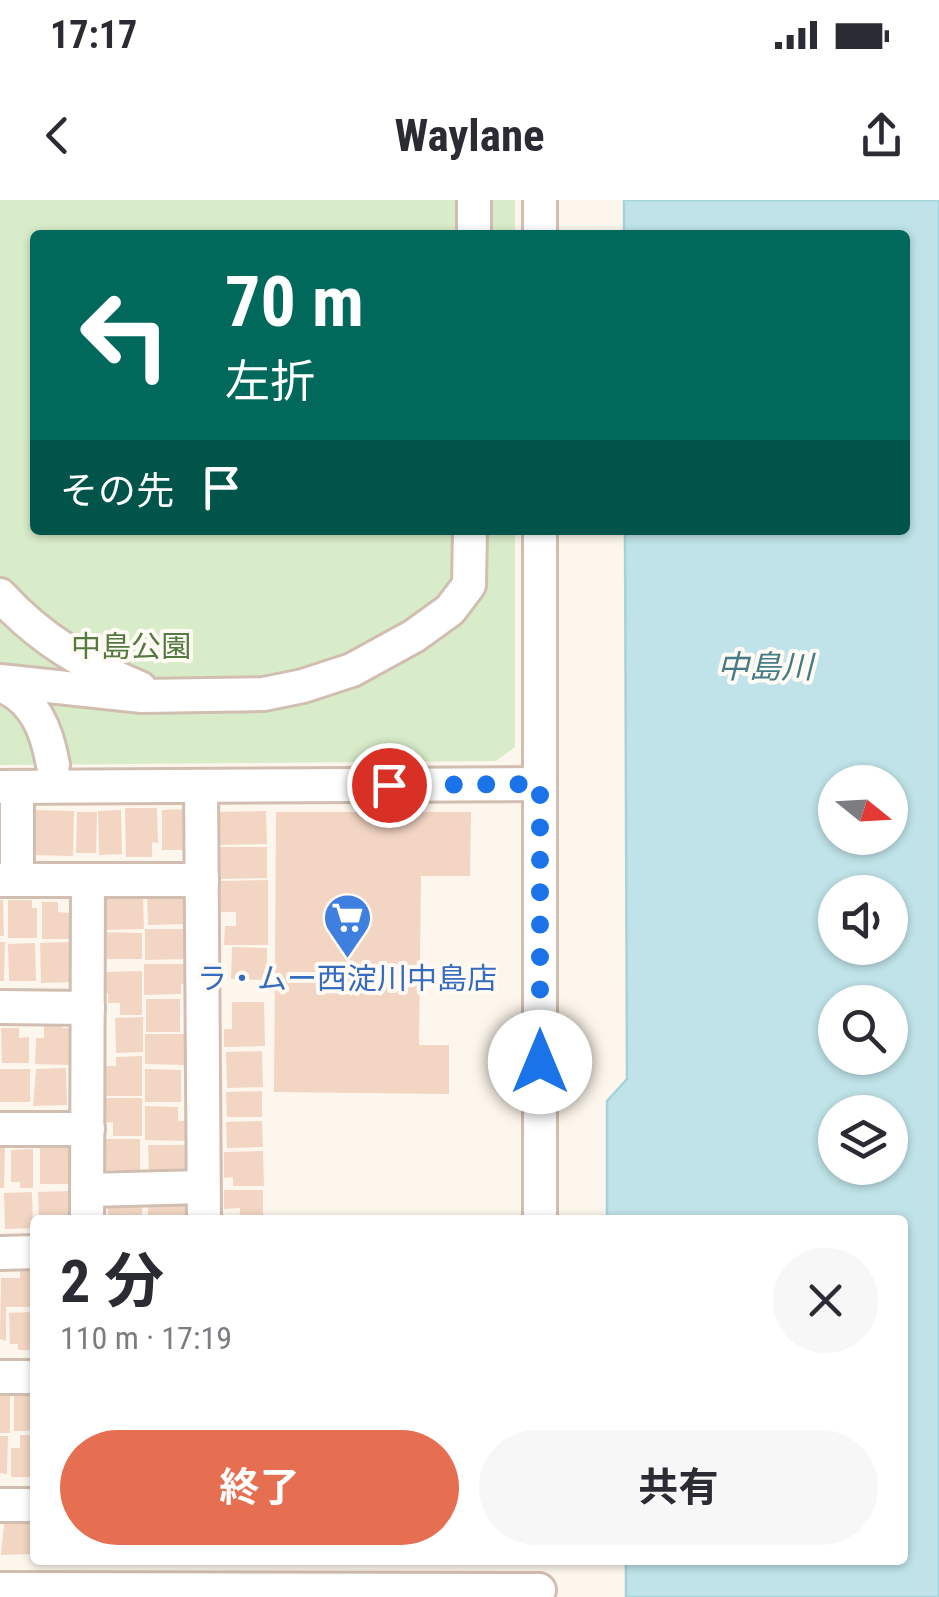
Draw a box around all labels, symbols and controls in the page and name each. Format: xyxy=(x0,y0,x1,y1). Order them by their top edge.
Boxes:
text: 17:17 xyxy=(50,13,137,57)
icon: back xyxy=(30,108,85,163)
icon: share xyxy=(854,108,909,163)
text: Waylane xyxy=(394,109,545,162)
text: 70 m xyxy=(225,261,364,343)
icon: left xyxy=(60,270,190,400)
text: 左折 xyxy=(225,355,315,408)
icon: arrive xyxy=(194,460,249,515)
text: その先 xyxy=(60,469,174,513)
park label: 中島公園 xyxy=(71,629,191,664)
water label: 中島川 xyxy=(717,648,816,686)
pin xyxy=(347,743,432,828)
icon: arrive xyxy=(362,758,417,813)
north arrow xyxy=(818,765,908,855)
map controls xyxy=(818,765,908,1185)
button: sound xyxy=(818,875,908,965)
supermarket icon: ラ・ムー西淀川中島店 xyxy=(321,892,373,960)
place label: ラ・ムー西淀川中島店 xyxy=(197,961,497,996)
button: search xyxy=(818,985,908,1075)
position arrow xyxy=(488,1010,592,1114)
button: layers xyxy=(818,1095,908,1185)
text: 2 分 xyxy=(60,1246,164,1317)
button: close xyxy=(773,1248,878,1353)
text: 110 m · 17:19 xyxy=(60,1319,232,1357)
button: 終了 xyxy=(60,1430,459,1545)
button: 共有 xyxy=(479,1430,878,1545)

